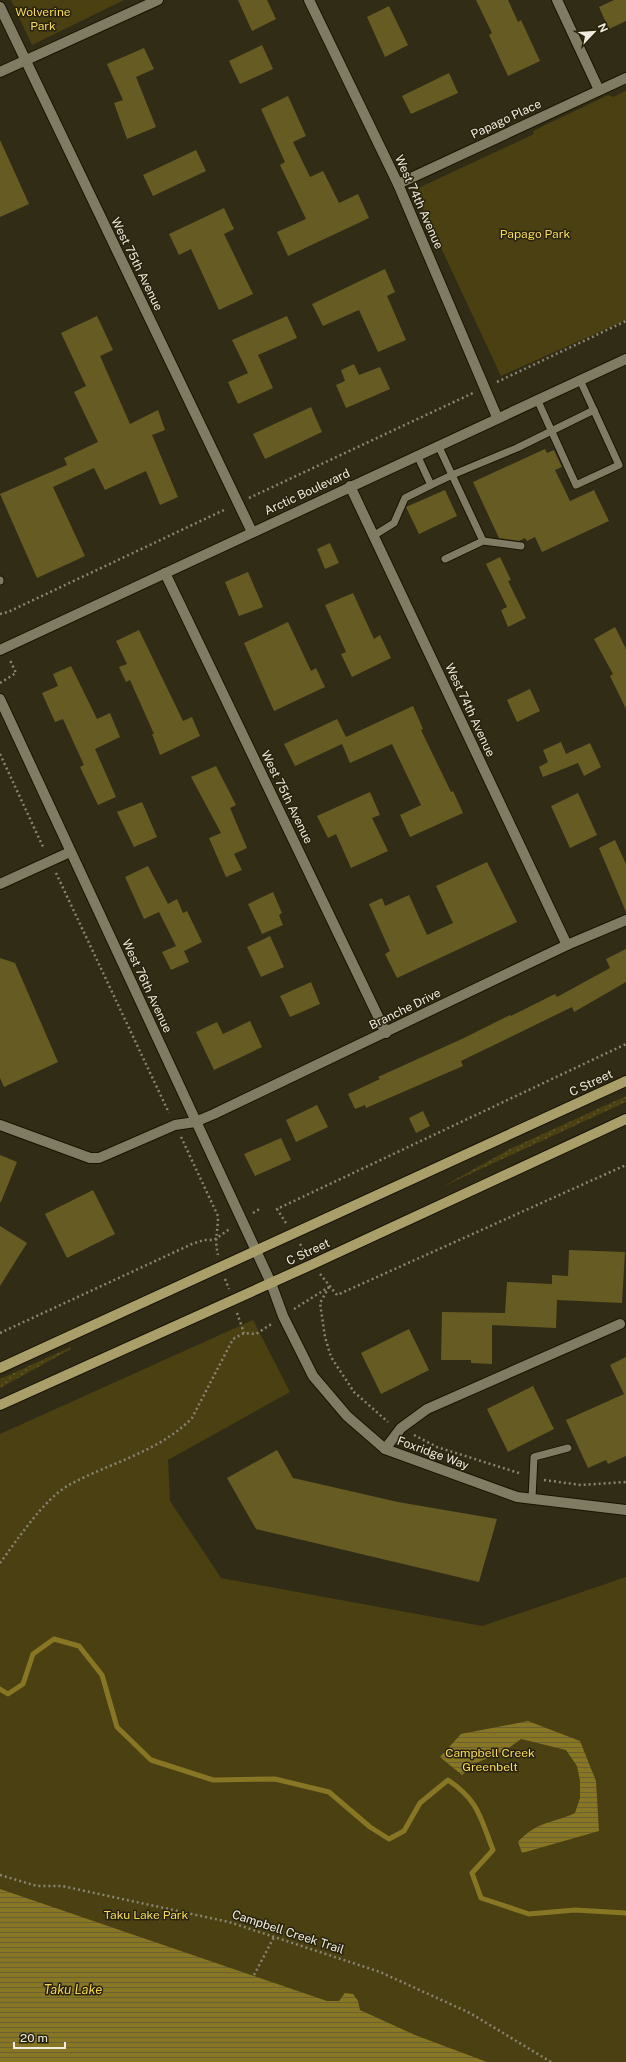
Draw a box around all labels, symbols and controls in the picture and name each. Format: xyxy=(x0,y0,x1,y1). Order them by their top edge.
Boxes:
park label: Wolverine Park xyxy=(15,5,71,33)
north arrow xyxy=(574,12,614,52)
text: N xyxy=(596,21,610,34)
street label: Papago Place xyxy=(469,97,544,141)
street label: West 74th Avenue xyxy=(392,153,446,251)
street label: West 75th Avenue xyxy=(108,215,166,313)
park label: Papago Park xyxy=(500,227,570,241)
street label: Arctic Boulevard xyxy=(262,466,352,518)
street label: West 74th Avenue xyxy=(442,661,498,759)
street label: West 75th Avenue xyxy=(258,748,316,846)
street label: West 76th Avenue xyxy=(119,937,175,1035)
street label: Branche Drive xyxy=(367,986,443,1032)
street label: C Street xyxy=(567,1067,615,1099)
street label: C Street xyxy=(284,1236,332,1268)
street label: Foxridge Way xyxy=(395,1434,471,1473)
park label: Campbell Creek Greenbelt xyxy=(445,1746,535,1774)
street label: Campbell Creek Trail xyxy=(230,1907,346,1957)
park label: Taku Lake Park xyxy=(104,1908,189,1922)
water label: Taku Lake xyxy=(44,1982,102,1997)
scale bar xyxy=(14,2024,65,2050)
text: 20 m xyxy=(20,2031,48,2045)

